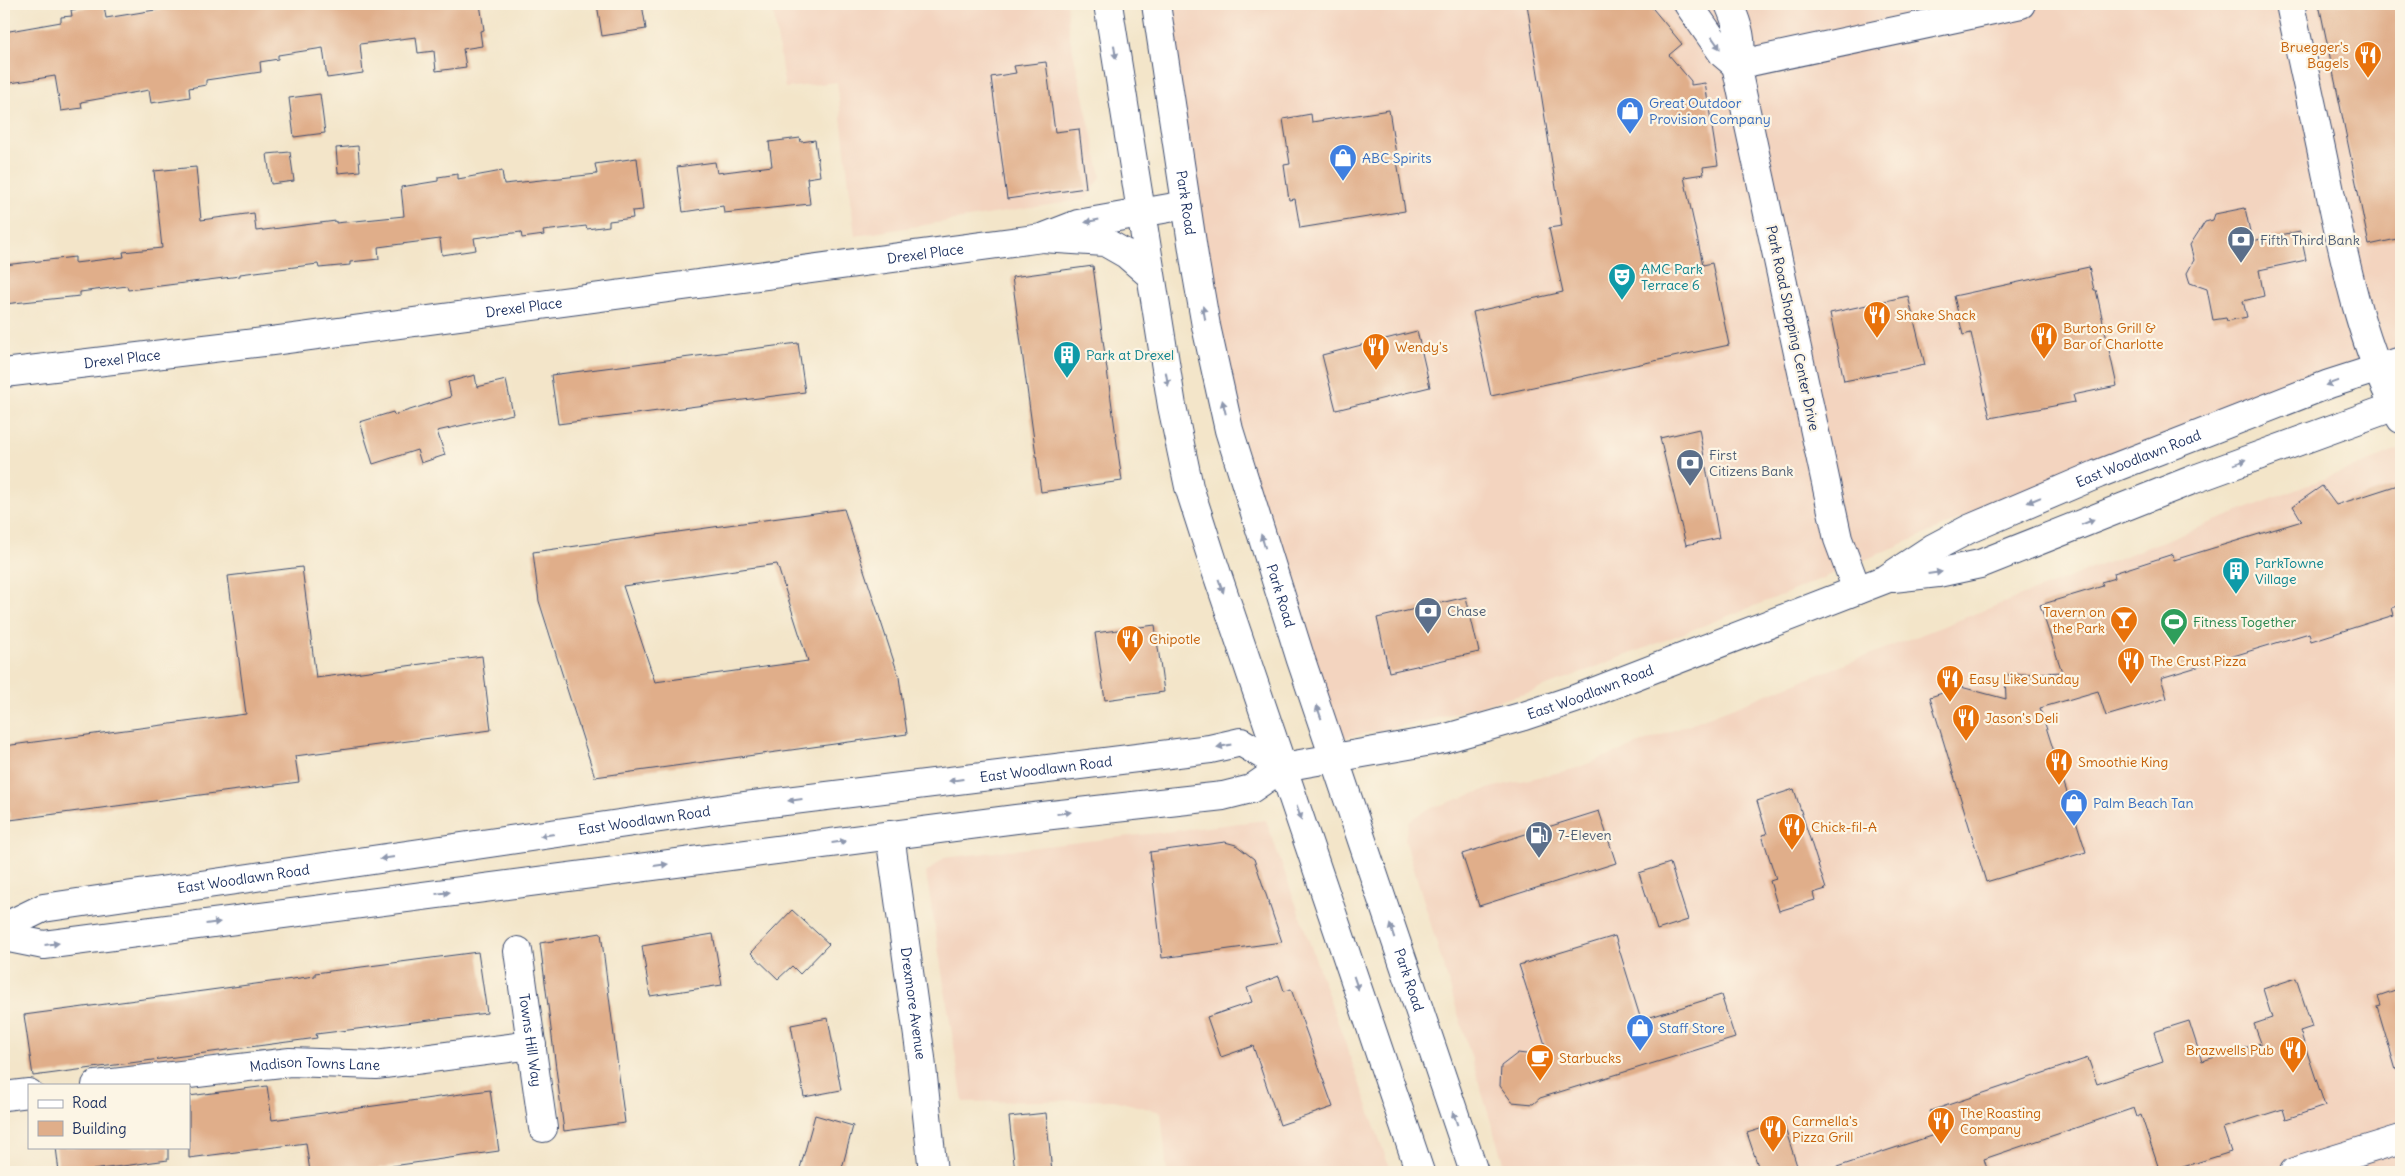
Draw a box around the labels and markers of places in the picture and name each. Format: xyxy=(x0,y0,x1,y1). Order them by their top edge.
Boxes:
place label: Bruegger's Bagels xyxy=(2281,38,2349,72)
restaurant icon: Bruegger's Bagels xyxy=(2353,40,2383,79)
place label: Great Outdoor Provision Company xyxy=(1649,94,1771,128)
shop icon: Great Outdoor Provision Company xyxy=(1615,96,1645,135)
shop icon: ABC Spirits xyxy=(1328,143,1358,182)
place label: ABC Spirits xyxy=(1362,149,1432,167)
bank icon: Fifth Third Bank xyxy=(2226,225,2256,264)
place label: Fifth Third Bank xyxy=(2260,231,2360,249)
place label: AMC Park Terrace 6 xyxy=(1641,260,1703,294)
theatre icon: AMC Park Terrace 6 xyxy=(1607,262,1637,301)
restaurant icon: Shake Shack xyxy=(1862,300,1892,339)
place label: Shake Shack xyxy=(1896,306,1976,324)
place label: Burtons Grill & Bar of Charlotte xyxy=(2063,319,2164,353)
restaurant icon: Burtons Grill & Bar of Charlotte xyxy=(2029,321,2059,360)
restaurant icon: Wendy's xyxy=(1361,332,1391,371)
place label: Wendy's xyxy=(1395,338,1448,356)
building icon: Park at Drexel xyxy=(1052,340,1082,379)
place label: Park at Drexel xyxy=(1086,346,1174,364)
place label: First Citizens Bank xyxy=(1709,446,1793,480)
bank icon: First Citizens Bank xyxy=(1675,448,1705,487)
place label: ParkTowne Village xyxy=(2255,554,2324,588)
building icon: ParkTowne Village xyxy=(2221,556,2251,595)
bank icon: Chase xyxy=(1413,596,1443,635)
place label: Chase xyxy=(1447,602,1486,620)
place label: Tavern on the Park xyxy=(2043,603,2105,637)
bar icon: Tavern on the Park xyxy=(2109,605,2139,644)
sports icon: Fitness Together xyxy=(2159,607,2189,646)
place label: Fitness Together xyxy=(2193,613,2296,631)
restaurant icon: Chipotle xyxy=(1115,624,1145,663)
place label: Chipotle xyxy=(1149,630,1201,648)
restaurant icon: The Crust Pizza xyxy=(2116,646,2146,685)
place label: The Crust Pizza xyxy=(2150,652,2247,670)
restaurant icon: Easy Like Sunday xyxy=(1935,664,1965,703)
place label: Easy Like Sunday xyxy=(1969,670,2080,688)
restaurant icon: Jason's Deli xyxy=(1951,703,1981,742)
place label: Jason's Deli xyxy=(1985,709,2058,727)
restaurant icon: Smoothie King xyxy=(2044,747,2074,786)
place label: Smoothie King xyxy=(2078,753,2168,771)
shop icon: Palm Beach Tan xyxy=(2059,788,2089,827)
place label: Palm Beach Tan xyxy=(2093,794,2194,812)
restaurant icon: Chick-fil-A xyxy=(1777,812,1807,851)
place label: Chick-fil-A xyxy=(1811,818,1877,836)
fuel station icon: 7-Eleven xyxy=(1524,820,1554,859)
place label: 7-Eleven xyxy=(1558,826,1612,844)
shop icon: Staff Store xyxy=(1625,1013,1655,1052)
place label: Staff Store xyxy=(1659,1019,1725,1037)
restaurant icon: Brazwells Pub xyxy=(2278,1035,2308,1074)
place label: Brazwells Pub xyxy=(2186,1041,2274,1059)
cafe icon: Starbucks xyxy=(1525,1043,1555,1082)
place label: Starbucks xyxy=(1559,1049,1621,1067)
place label: The Roasting Company xyxy=(1960,1104,2041,1138)
restaurant icon: The Roasting Company xyxy=(1926,1106,1956,1145)
place label: Carmella's Pizza Grill xyxy=(1792,1112,1858,1146)
restaurant icon: Carmella's Pizza Grill xyxy=(1758,1114,1788,1153)

